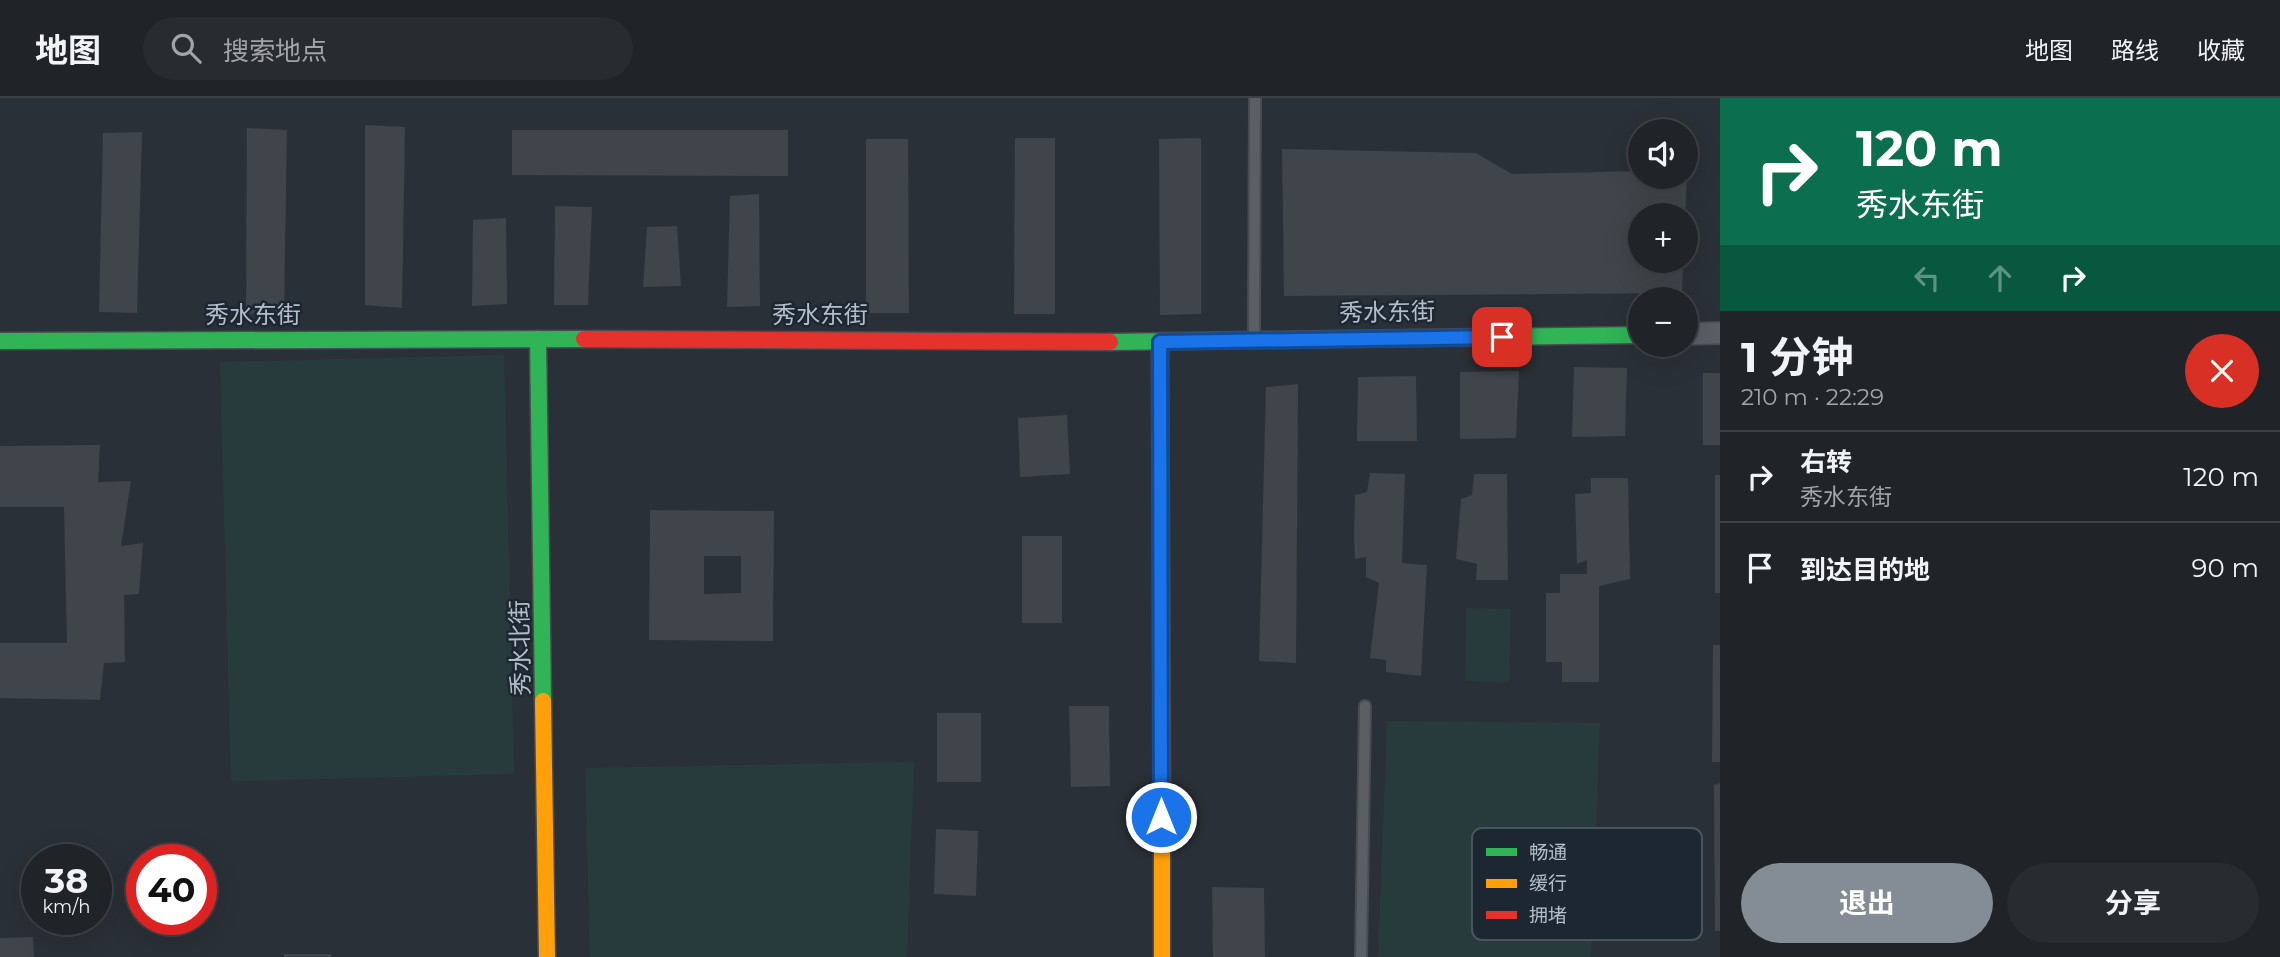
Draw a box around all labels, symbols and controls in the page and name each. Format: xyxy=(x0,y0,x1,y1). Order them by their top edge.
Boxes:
search box xyxy=(143,17,633,80)
icon: search xyxy=(167,29,205,67)
text: 地图 xyxy=(35,30,101,70)
text: 搜索地点 xyxy=(223,35,327,67)
text: 地图 xyxy=(2025,36,2073,65)
text: 路线 xyxy=(2111,36,2159,65)
text: 收藏 xyxy=(2197,36,2245,65)
map controls xyxy=(1628,119,1698,357)
button: sound xyxy=(1628,119,1698,189)
text: 120 m xyxy=(1856,119,2003,178)
icon: right xyxy=(1741,126,1832,217)
text: 秀水东街 xyxy=(1856,185,1984,224)
button: + xyxy=(1628,203,1698,273)
icon: left xyxy=(1908,259,1946,297)
icon: ahead xyxy=(1981,259,2019,297)
icon: right xyxy=(2054,259,2092,297)
button: − xyxy=(1628,287,1698,357)
street label: 秀水东街 xyxy=(1339,297,1435,327)
street label: 秀水东街 xyxy=(205,300,301,329)
street label: 秀水东街 xyxy=(772,300,868,329)
pin xyxy=(1472,307,1532,367)
icon: arrive xyxy=(1483,318,1521,356)
text: 1 分钟 xyxy=(1741,331,1853,383)
button: close xyxy=(2185,334,2259,408)
text: 210 m · 22:29 xyxy=(1741,383,1884,411)
text: 右转 xyxy=(1800,446,1852,478)
icon: right xyxy=(1741,458,1779,496)
text: 120 m xyxy=(2183,461,2259,493)
text: 秀水东街 xyxy=(1800,483,1892,511)
icon: arrive xyxy=(1741,549,1779,587)
text: 90 m xyxy=(2192,552,2259,584)
text: 到达目的地 xyxy=(1800,554,1930,586)
street label: 秀水北街 xyxy=(505,600,535,696)
position arrow xyxy=(1124,780,1198,854)
legend xyxy=(1472,828,1702,940)
text: 畅通 xyxy=(1529,841,1567,864)
speed limit sign: 40 xyxy=(126,844,217,935)
text: 38 xyxy=(45,859,88,902)
button: 退出 xyxy=(1741,863,1993,943)
button: 分享 xyxy=(2007,863,2259,943)
text: 缓行 xyxy=(1529,872,1567,895)
text: km/h xyxy=(42,896,91,918)
text: 拥堵 xyxy=(1529,904,1567,927)

